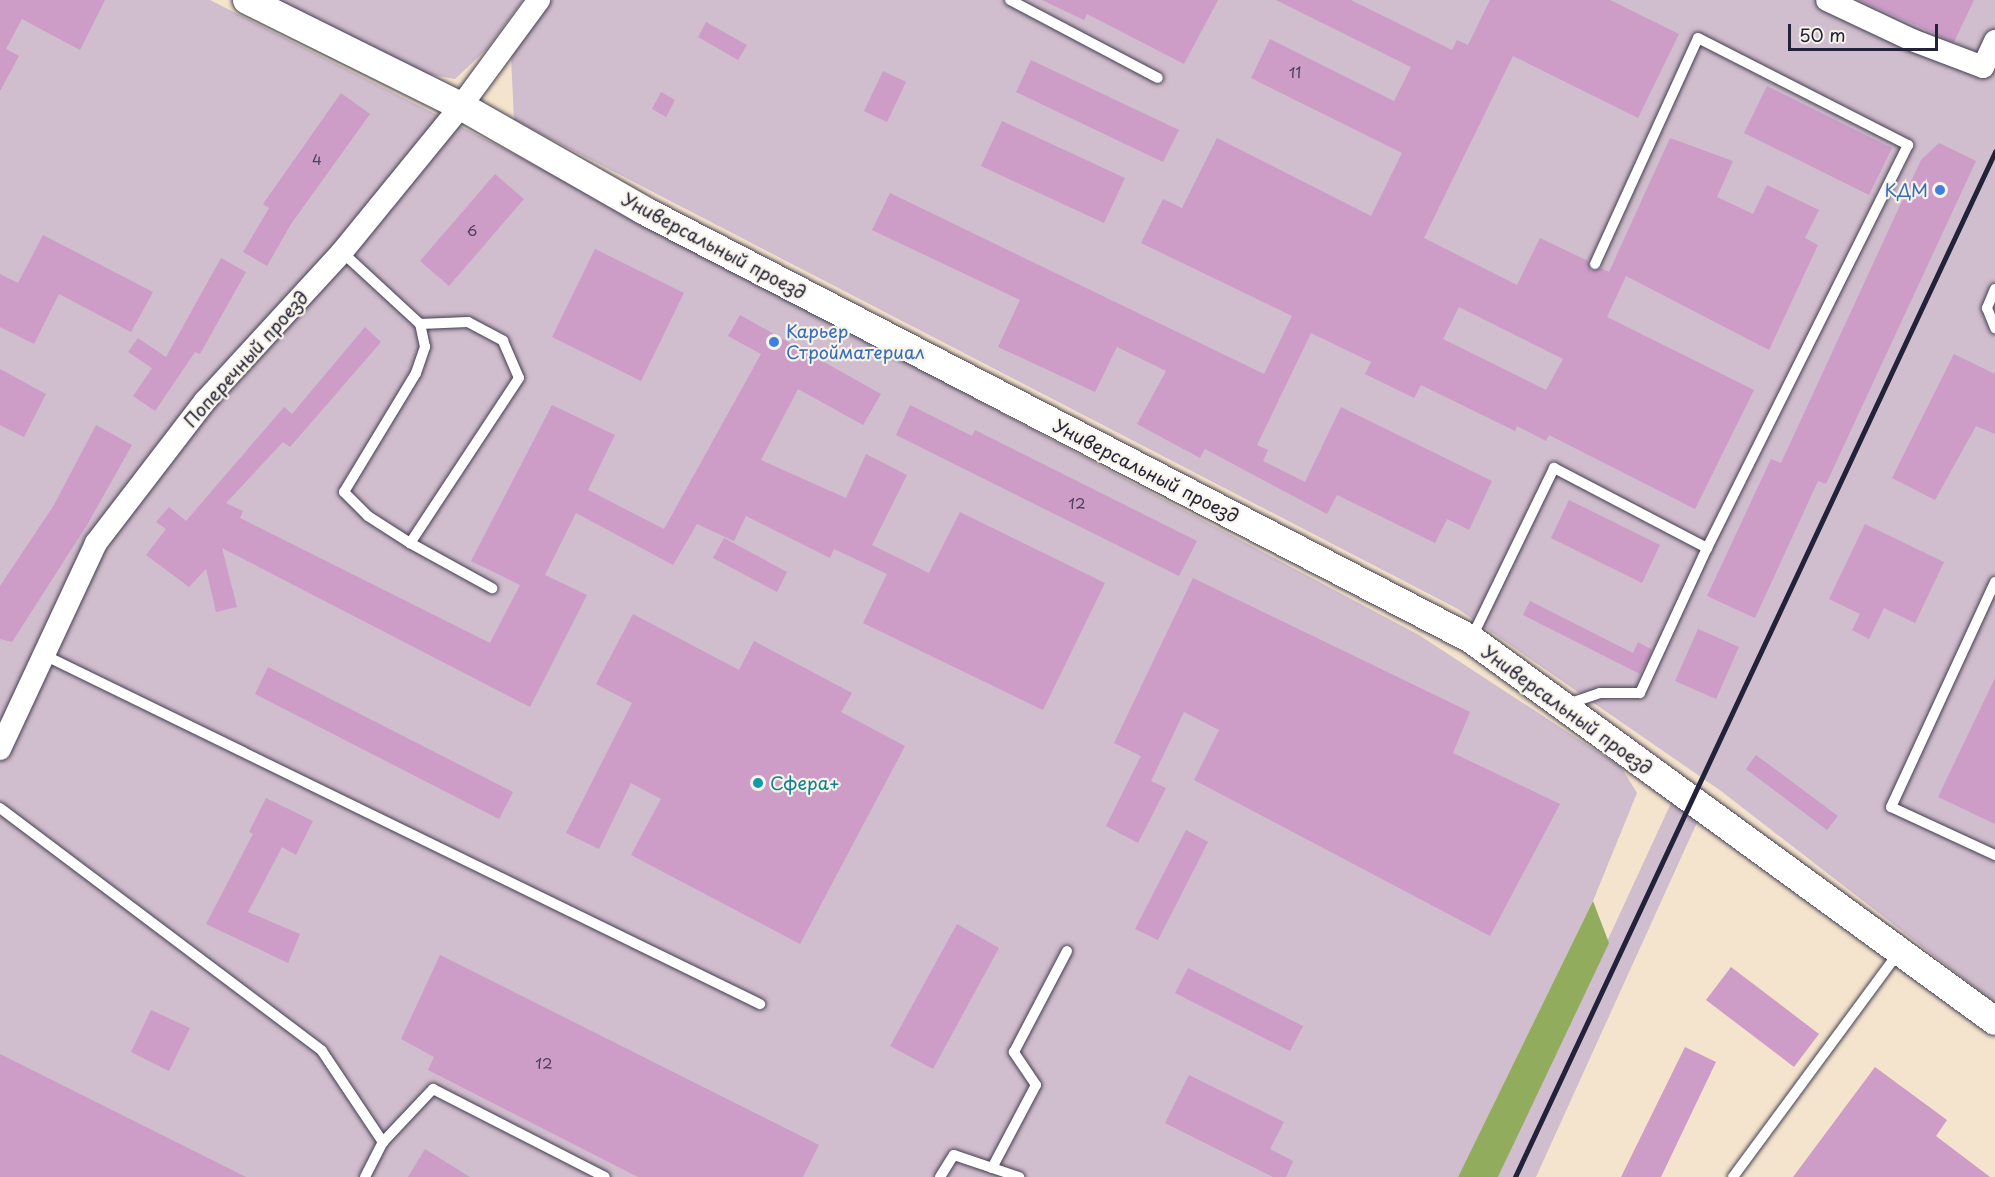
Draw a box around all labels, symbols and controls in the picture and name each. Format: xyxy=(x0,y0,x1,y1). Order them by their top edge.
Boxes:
scale bar xyxy=(1791,12,1941,50)
text: 50 m xyxy=(1799,21,1846,48)
house number: 11 xyxy=(1289,63,1301,81)
house number: 4 xyxy=(312,150,322,168)
place label: КДМ xyxy=(1885,179,1928,201)
marker: КДМ xyxy=(1933,183,1947,197)
street label: Универсальный проезд xyxy=(618,188,810,304)
house number: 6 xyxy=(467,221,477,239)
street label: Поперечный проезд xyxy=(179,287,313,431)
place label: Карьер Стройматериал xyxy=(786,321,925,364)
marker: Карьер Стройматериал xyxy=(767,335,781,349)
street label: Универсальный проезд xyxy=(1050,415,1242,527)
house number: 12 xyxy=(1068,494,1086,512)
street label: Универсальный проезд xyxy=(1478,641,1656,779)
place label: Сфера+ xyxy=(770,772,840,794)
marker: Сфера+ xyxy=(751,776,765,790)
house number: 12 xyxy=(535,1054,553,1072)

